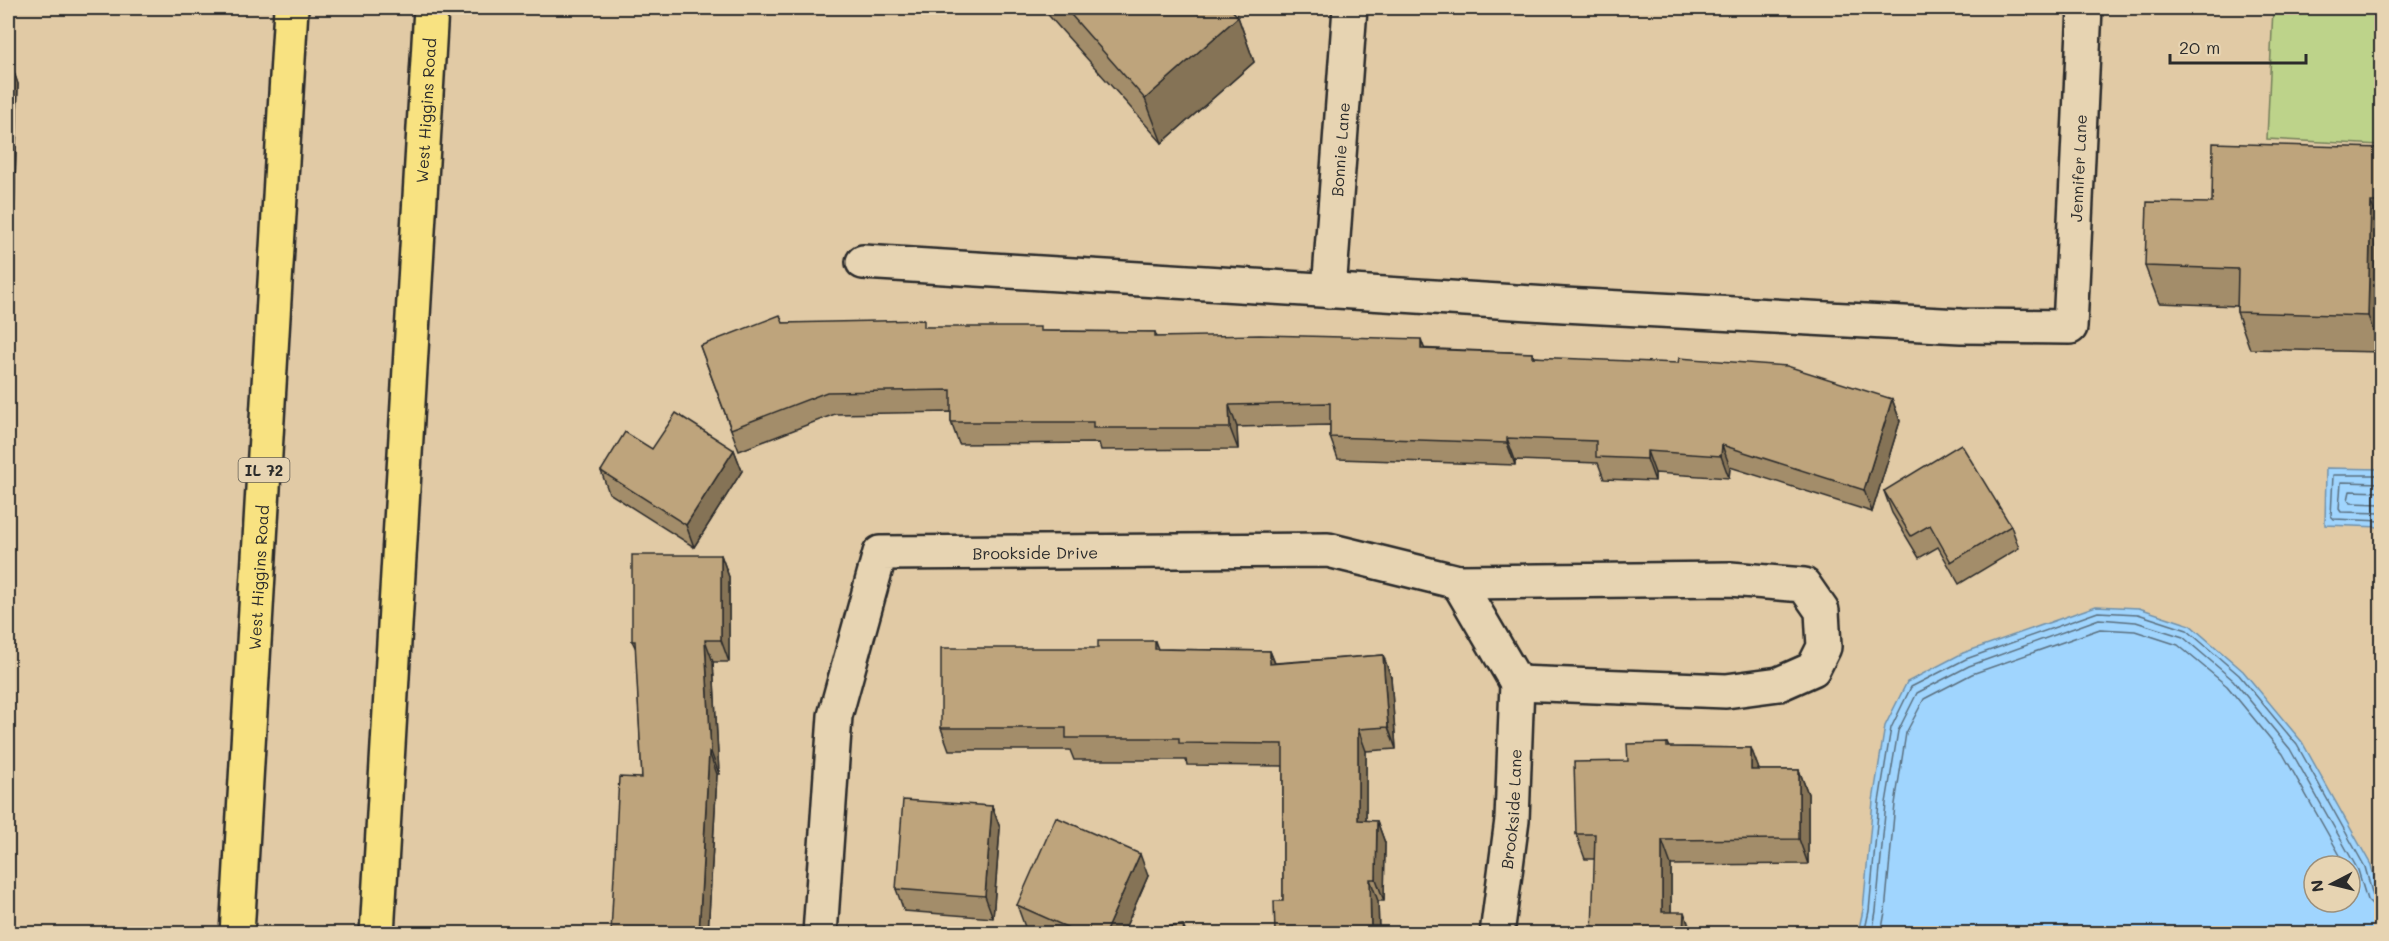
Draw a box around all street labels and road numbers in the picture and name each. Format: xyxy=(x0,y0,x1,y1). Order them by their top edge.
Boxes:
street label: West Higgins Road xyxy=(410,37,440,184)
street label: Bonnie Lane xyxy=(1326,102,1353,197)
street label: Jennifer Lane xyxy=(2064,114,2090,222)
road number: IL 72 xyxy=(238,458,290,482)
street label: West Higgins Road xyxy=(243,504,272,651)
street label: Brookside Drive xyxy=(972,541,1098,563)
street label: Brookside Lane xyxy=(1495,748,1525,870)

